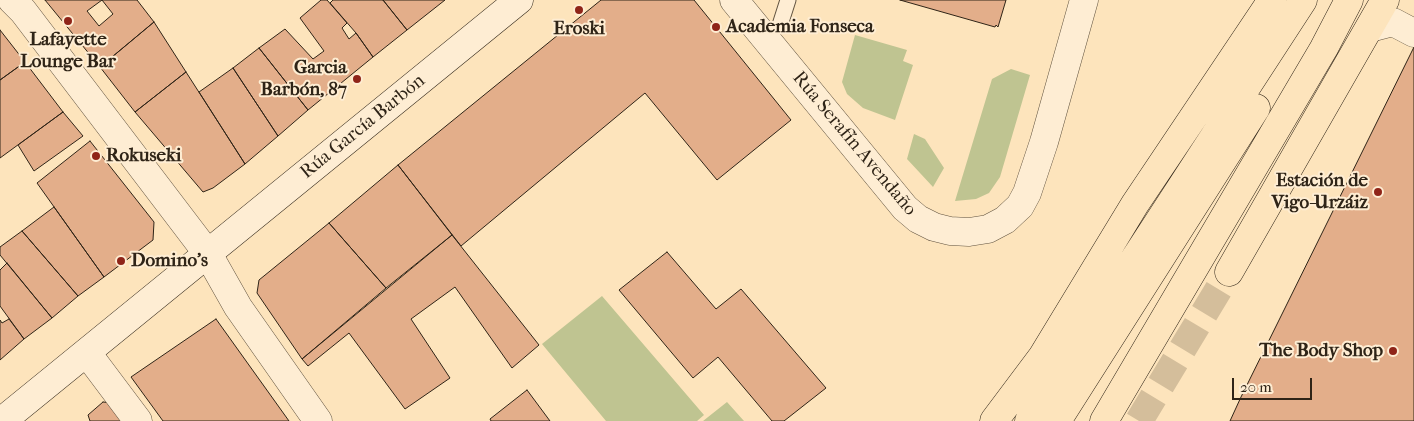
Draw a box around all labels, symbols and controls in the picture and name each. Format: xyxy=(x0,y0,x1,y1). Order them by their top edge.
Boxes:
marker: Eroski xyxy=(573,4,585,16)
marker: Lafayette Lounge Bar xyxy=(62,15,74,27)
place label: Academia Fonseca xyxy=(726,16,874,38)
place label: Eroski xyxy=(553,18,605,40)
marker: Academia Fonseca xyxy=(710,21,722,33)
place label: Lafayette Lounge Bar xyxy=(20,29,116,73)
place label: Garcia Barbón, 87 xyxy=(261,57,347,101)
street label: Rúa Serafín Avendaño xyxy=(787,67,921,221)
street label: Rúa García Barbón xyxy=(296,70,430,184)
marker: Garcia Barbón, 87 xyxy=(351,73,363,85)
place label: Rokuseki xyxy=(106,145,181,167)
marker: Rokuseki xyxy=(90,150,102,162)
place label: Estación de Vigo-Urzáiz xyxy=(1271,170,1368,214)
marker: Estación de Vigo-Urzáiz xyxy=(1372,186,1384,198)
place label: Domino's xyxy=(131,250,208,272)
marker: Domino's xyxy=(115,255,127,267)
place label: The Body Shop xyxy=(1259,340,1383,362)
marker: The Body Shop xyxy=(1387,345,1399,357)
scale bar xyxy=(1234,368,1314,400)
text: 20 m xyxy=(1240,378,1272,396)

